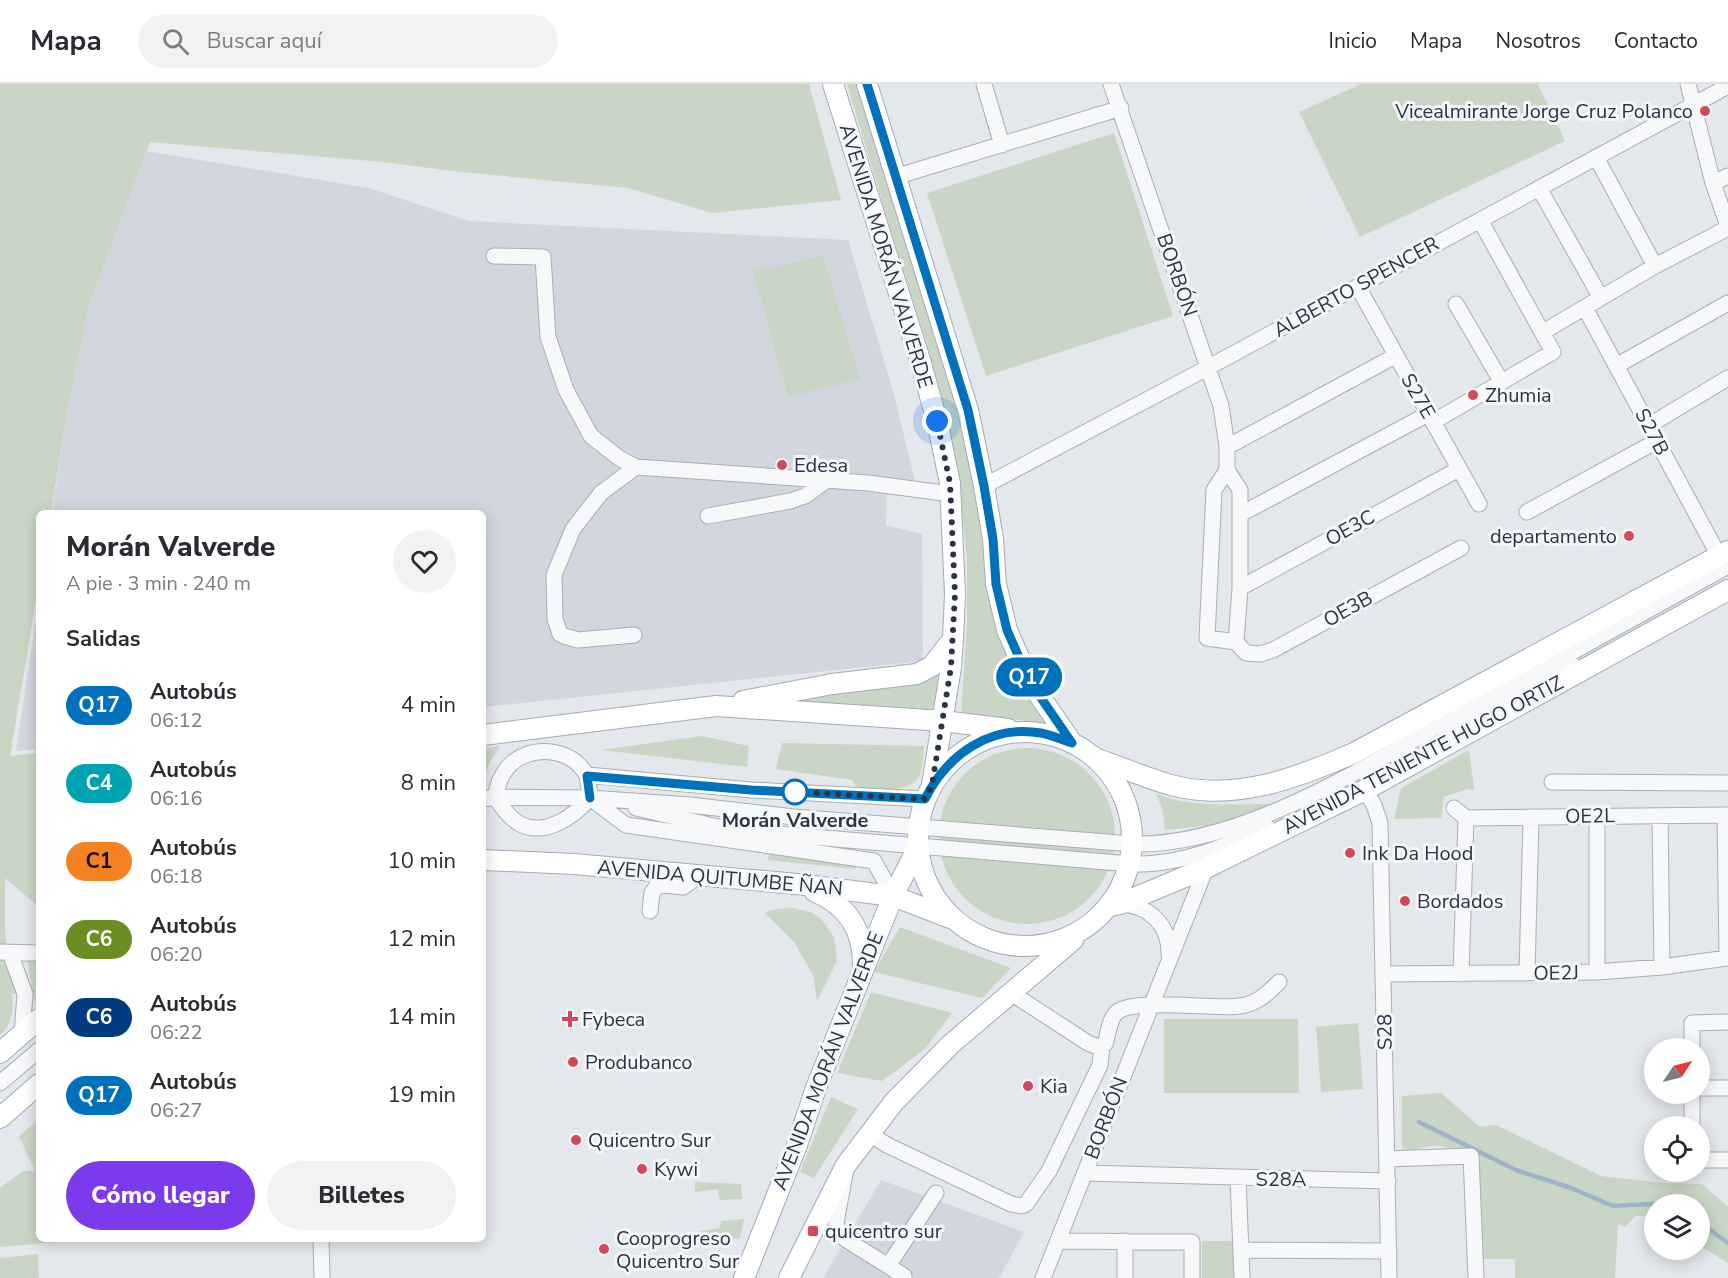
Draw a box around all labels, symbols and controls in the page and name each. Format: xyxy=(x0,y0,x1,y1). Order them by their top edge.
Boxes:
search box xyxy=(138,14,558,68)
text: Mapa xyxy=(30,22,102,60)
icon: search xyxy=(159,25,192,58)
text: Buscar aquí xyxy=(207,26,322,56)
text: Inicio xyxy=(1329,27,1377,55)
text: Mapa xyxy=(1410,27,1462,55)
text: Nosotros xyxy=(1495,27,1581,55)
text: Contacto xyxy=(1614,27,1698,55)
place label: Vicealmirante Jorge Cruz Polanco xyxy=(1394,98,1693,125)
marker: Vicealmirante Jorge Cruz Polanco xyxy=(1698,104,1712,118)
street label: AVENIDA MORÁN VALVERDE xyxy=(833,121,939,391)
street label: BORBÓN xyxy=(1150,230,1204,320)
street label: ALBERTO SPENCER xyxy=(1268,230,1444,344)
street label: S27E xyxy=(1394,368,1442,424)
place label: Zhumia xyxy=(1485,382,1552,409)
marker: Zhumia xyxy=(1466,388,1480,402)
street label: S27B xyxy=(1628,404,1676,460)
your location xyxy=(922,406,952,436)
place label: Edesa xyxy=(794,452,848,479)
marker: Edesa xyxy=(775,458,789,472)
street label: OE3C xyxy=(1321,503,1379,553)
place label: departamento xyxy=(1490,523,1617,550)
text: Morán Valverde xyxy=(66,528,275,566)
marker: departamento xyxy=(1622,529,1636,543)
button: heart xyxy=(393,530,456,593)
text: A pie · 3 min · 240 m xyxy=(66,570,251,597)
street label: OE3B xyxy=(1318,584,1378,634)
text: Salidas xyxy=(66,624,141,654)
line badge: Q17 xyxy=(994,658,1064,696)
text: Q17 xyxy=(1008,663,1050,691)
street label: AVENIDA TENIENTE HUGO ORTIZ xyxy=(1278,669,1568,841)
text: Autobús xyxy=(150,677,237,707)
text: 4 min xyxy=(401,690,456,720)
text: Q17 xyxy=(78,691,120,719)
text: 06:12 xyxy=(150,707,203,734)
text: Autobús xyxy=(150,755,237,785)
text: 8 min xyxy=(401,768,456,798)
text: C4 xyxy=(86,769,112,797)
marker: Morán Valverde xyxy=(782,779,808,805)
text: 06:16 xyxy=(150,785,203,812)
street label: OE2L xyxy=(1565,802,1615,830)
place label: Morán Valverde xyxy=(722,807,868,834)
text: Autobús xyxy=(150,833,237,863)
place label: Ink Da Hood xyxy=(1362,840,1473,867)
text: 10 min xyxy=(388,846,456,876)
marker: Ink Da Hood xyxy=(1343,846,1357,860)
text: C1 xyxy=(86,847,112,875)
street label: AVENIDA QUITUMBE ÑAN xyxy=(596,854,844,902)
text: 06:18 xyxy=(150,863,203,890)
place label: Bordados xyxy=(1417,888,1503,915)
marker: Bordados xyxy=(1398,894,1412,908)
text: Autobús xyxy=(150,911,237,941)
text: 12 min xyxy=(388,924,456,954)
text: C6 xyxy=(86,925,112,953)
street label: AVENIDA MORÁN VALVERDE xyxy=(766,928,890,1194)
text: 06:20 xyxy=(150,941,203,968)
street label: OE2J xyxy=(1533,959,1579,987)
text: Autobús xyxy=(150,989,237,1019)
text: 14 min xyxy=(388,1002,456,1032)
text: C6 xyxy=(86,1003,112,1031)
place label: Fybeca xyxy=(582,1006,645,1033)
marker: Fybeca xyxy=(563,1012,577,1026)
street label: S28 xyxy=(1371,1014,1399,1050)
text: 06:22 xyxy=(150,1019,203,1046)
north arrow xyxy=(1644,1038,1710,1104)
map controls xyxy=(1644,1038,1710,1260)
place label: Produbanco xyxy=(585,1049,692,1076)
marker: Produbanco xyxy=(566,1055,580,1069)
text: Autobús xyxy=(150,1067,237,1097)
place label: Kia xyxy=(1040,1073,1068,1100)
street label: BORBÓN xyxy=(1078,1073,1134,1163)
marker: Kia xyxy=(1021,1079,1035,1093)
text: 19 min xyxy=(388,1080,456,1110)
text: Q17 xyxy=(78,1081,120,1109)
text: 06:27 xyxy=(150,1097,203,1124)
button: locate xyxy=(1644,1116,1710,1182)
place label: Quicentro Sur xyxy=(588,1127,711,1154)
marker: Quicentro Sur xyxy=(569,1133,583,1147)
place label: Kywi xyxy=(654,1156,698,1183)
button: Cómo llegar xyxy=(66,1161,255,1230)
button: Billetes xyxy=(267,1161,456,1230)
marker: Kywi xyxy=(635,1162,649,1176)
street label: S28A xyxy=(1256,1166,1307,1193)
button: layers xyxy=(1644,1194,1710,1260)
place label: quicentro sur xyxy=(825,1218,942,1245)
marker: quicentro sur xyxy=(806,1224,820,1238)
place label: Cooprogreso Quicentro Sur xyxy=(616,1225,739,1275)
marker: Cooprogreso Quicentro Sur xyxy=(597,1242,611,1256)

